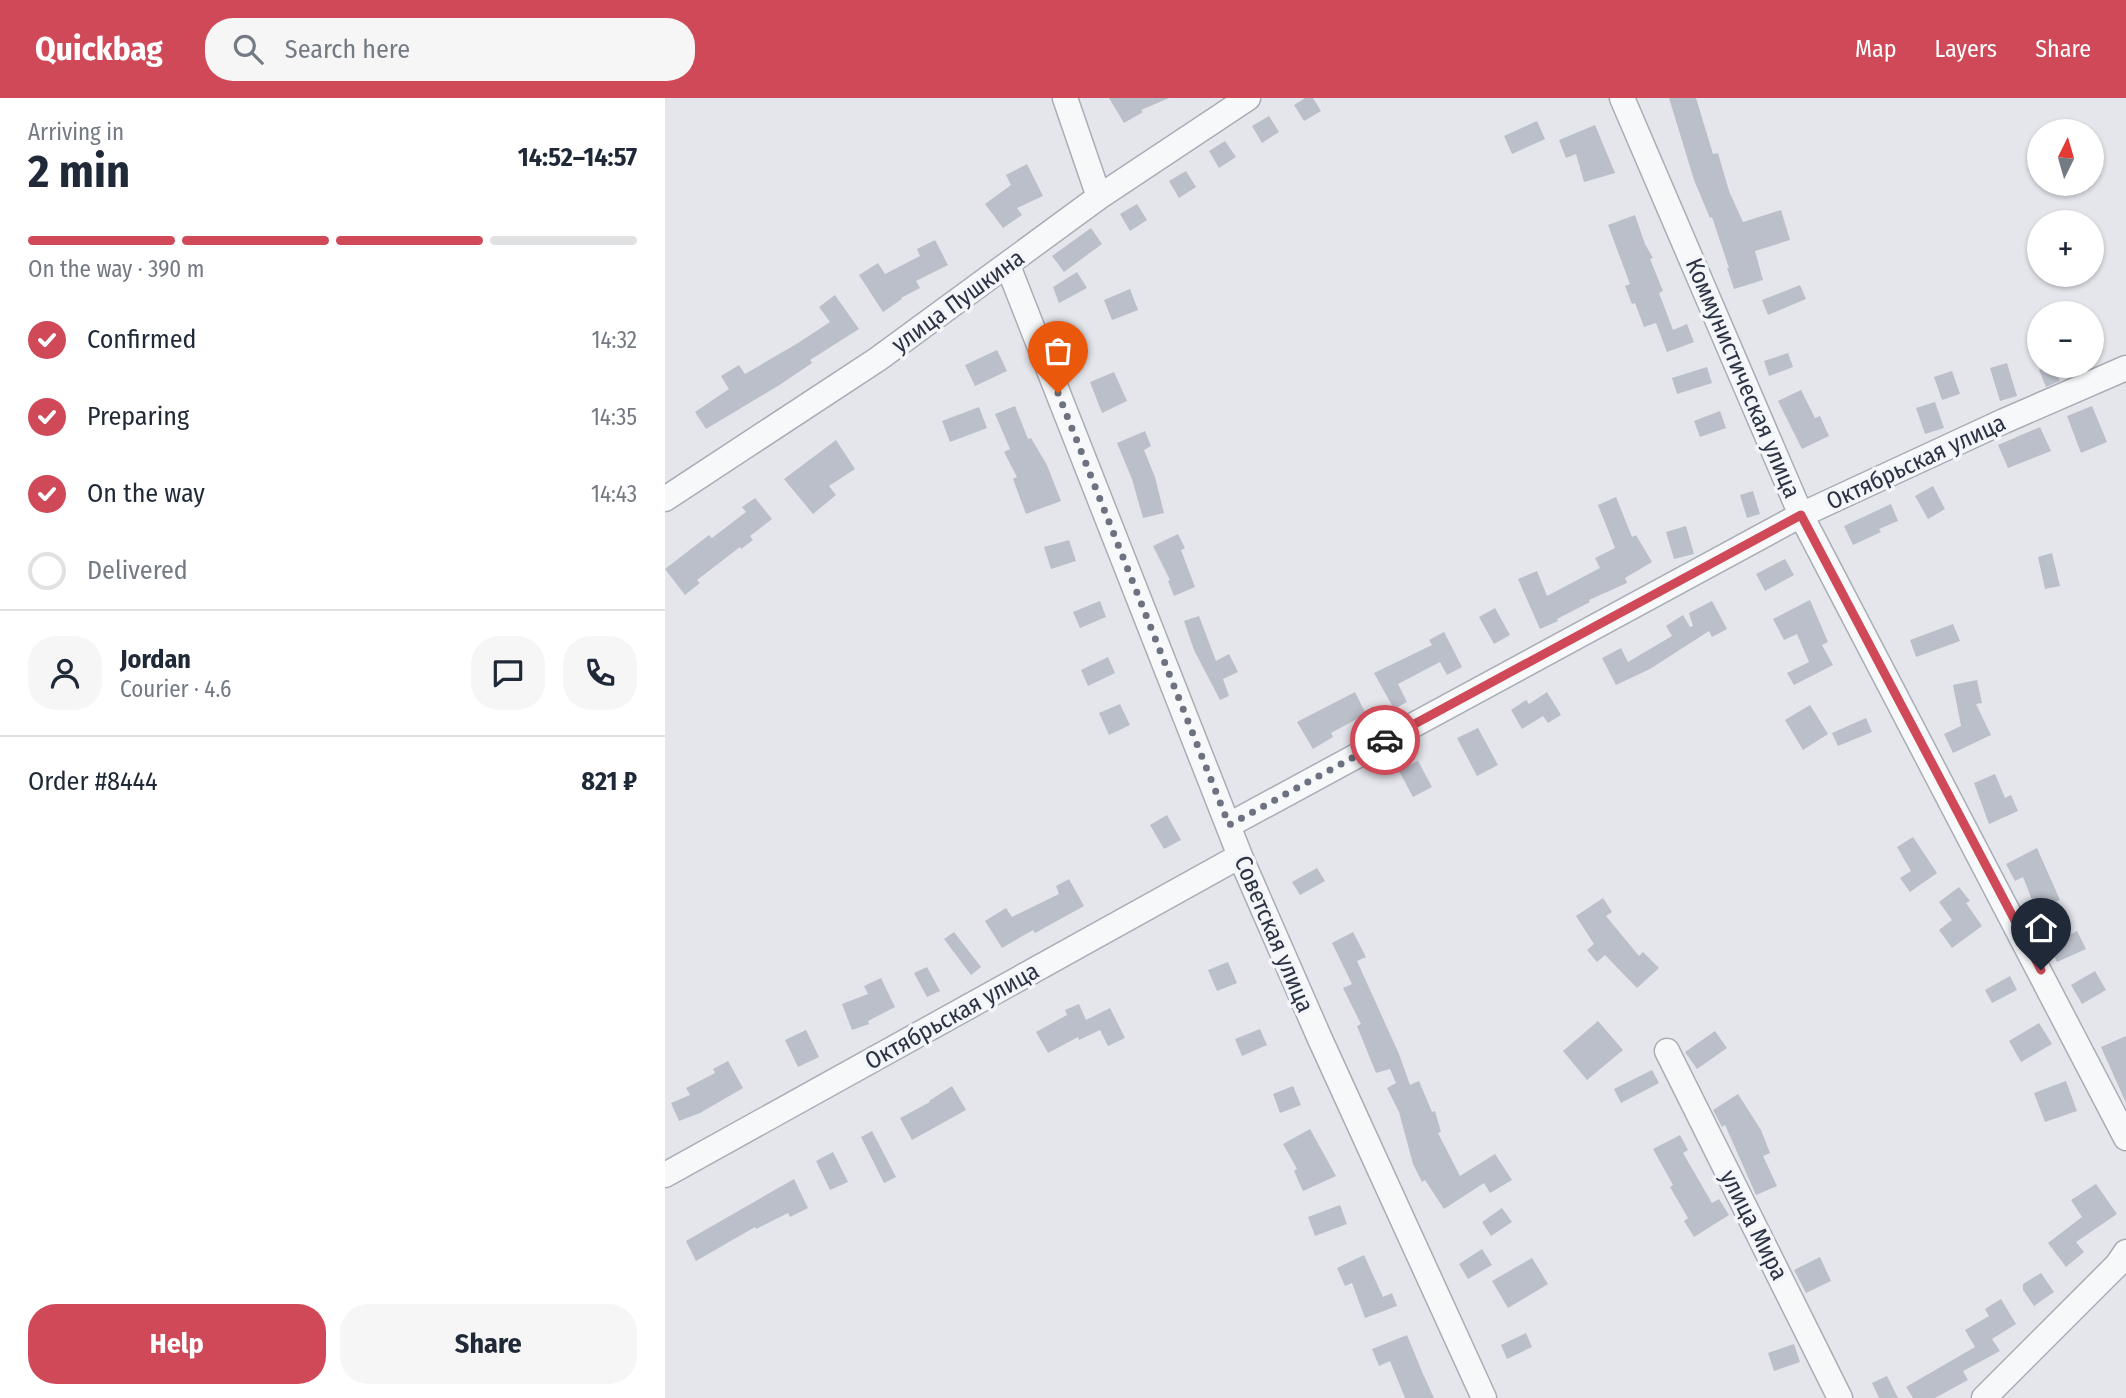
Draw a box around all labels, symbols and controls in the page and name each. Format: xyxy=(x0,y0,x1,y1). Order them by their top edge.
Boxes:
search box xyxy=(205,18,695,81)
text: Quickbag xyxy=(35,29,163,69)
icon: search xyxy=(229,30,267,68)
text: Search here xyxy=(285,34,410,65)
text: Map xyxy=(1855,35,1897,63)
text: Layers xyxy=(1935,35,1997,63)
text: Share xyxy=(2035,35,2091,63)
text: Arriving in xyxy=(28,118,124,146)
north arrow xyxy=(2027,119,2103,196)
map controls xyxy=(2027,119,2104,378)
text: 14:52–14:57 xyxy=(518,142,637,173)
text: 2 min xyxy=(28,144,130,199)
button: + xyxy=(2027,210,2104,287)
street label: улица Пушкина xyxy=(886,244,1030,358)
street label: Коммунистическая улица xyxy=(1680,254,1806,502)
text: On the way · 390 m xyxy=(28,255,204,283)
button: − xyxy=(2027,301,2104,378)
icon: check xyxy=(28,321,66,359)
pin xyxy=(1028,321,1088,393)
text: Confirmed xyxy=(87,324,197,355)
text: 14:32 xyxy=(591,326,637,354)
icon: bag xyxy=(1039,332,1077,370)
icon: check xyxy=(28,398,66,436)
text: Preparing xyxy=(87,401,189,432)
text: 14:35 xyxy=(591,403,637,431)
street label: Октябрьская улица xyxy=(1822,408,2010,516)
icon: check xyxy=(28,475,66,513)
text: On the way xyxy=(87,478,205,509)
text: 14:43 xyxy=(591,480,637,508)
text: Delivered xyxy=(87,555,188,586)
button: person xyxy=(28,636,102,710)
button: chat xyxy=(471,636,545,710)
button: phone xyxy=(563,636,637,710)
text: Jordan xyxy=(120,644,191,675)
text: Courier · 4.6 xyxy=(120,675,231,703)
courier xyxy=(1350,705,1420,775)
icon: car xyxy=(1366,721,1404,759)
text: Order #8444 xyxy=(28,766,158,797)
text: 821 ₽ xyxy=(581,766,637,797)
street label: Советская улица xyxy=(1228,852,1320,1016)
pin xyxy=(2011,898,2071,970)
icon: home xyxy=(2022,909,2060,947)
street label: Октябрьская улица xyxy=(860,957,1044,1075)
street label: улица Мира xyxy=(1714,1165,1794,1285)
button: Help xyxy=(28,1304,326,1384)
button: Share xyxy=(340,1304,637,1384)

